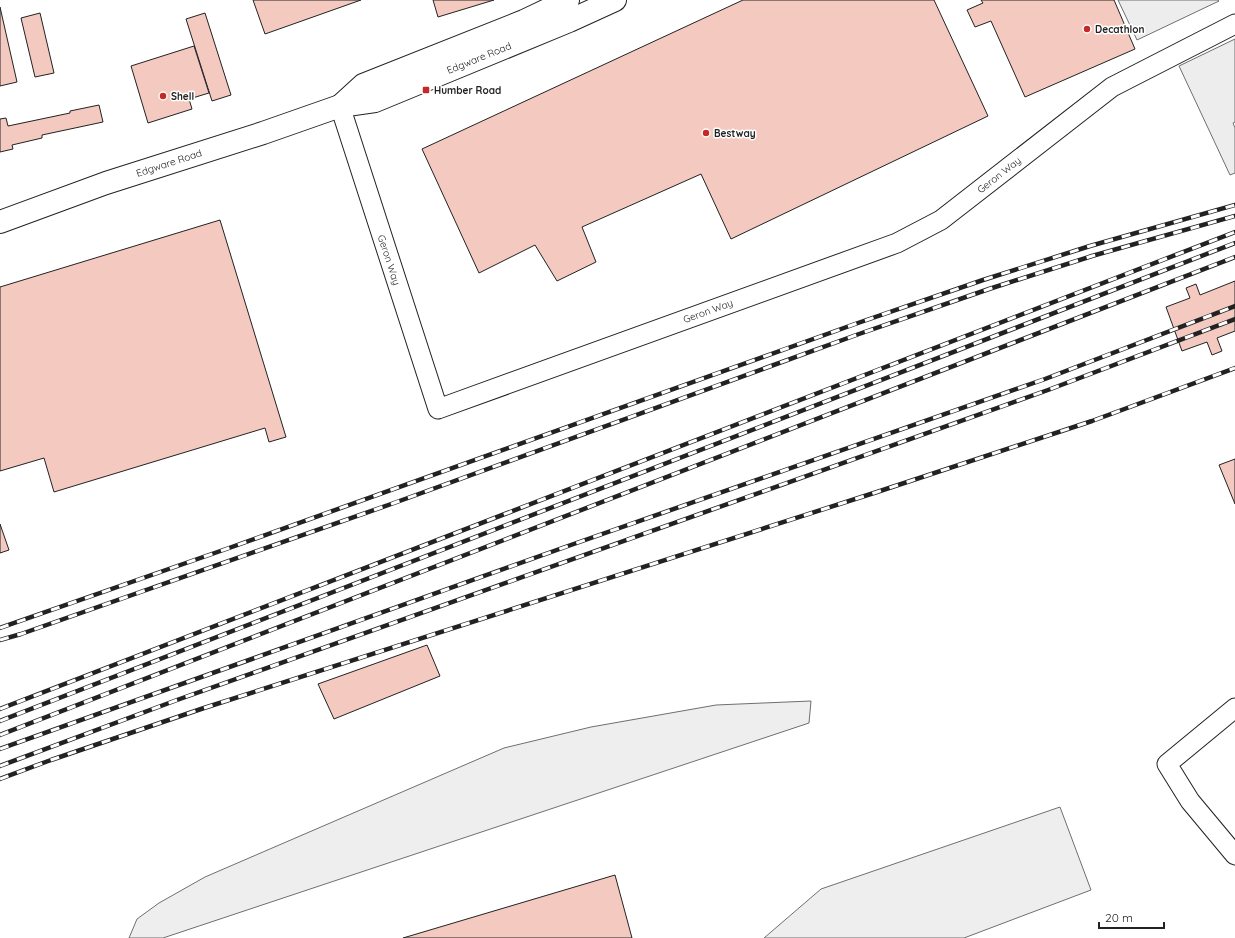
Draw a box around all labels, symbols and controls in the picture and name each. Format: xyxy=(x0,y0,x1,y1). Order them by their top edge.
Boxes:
place label: Decathlon xyxy=(1095,23,1144,36)
marker: Decathlon xyxy=(1082,24,1092,34)
street label: Edgware Road xyxy=(445,39,513,77)
place label: Humber Road xyxy=(434,84,501,97)
marker: Humber Road xyxy=(421,85,431,95)
place label: Shell xyxy=(171,90,194,103)
marker: Shell xyxy=(158,91,168,101)
place label: Bestway xyxy=(714,127,756,140)
marker: Bestway xyxy=(701,128,711,138)
street label: Edgware Road xyxy=(134,146,204,180)
street label: Geron Way xyxy=(974,154,1024,196)
street label: Geron Way xyxy=(375,233,403,287)
street label: Geron Way xyxy=(681,296,735,326)
scale bar xyxy=(1099,904,1164,930)
text: 20 m xyxy=(1105,910,1133,925)

